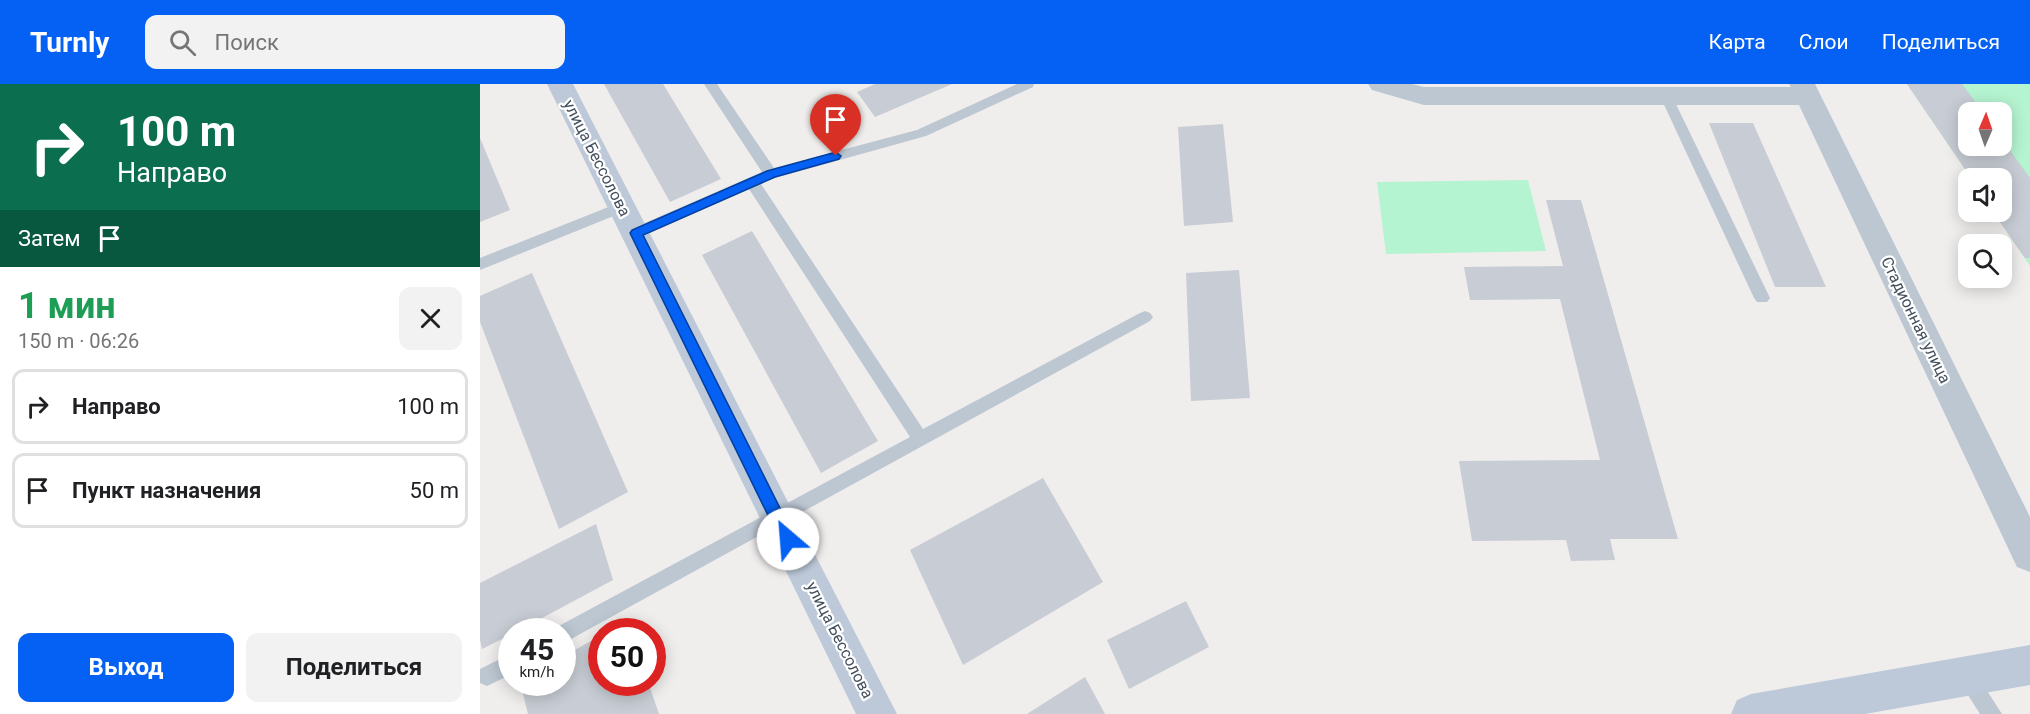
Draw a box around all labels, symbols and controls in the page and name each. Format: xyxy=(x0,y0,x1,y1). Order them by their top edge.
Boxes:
search box xyxy=(145,15,565,69)
text: Turnly xyxy=(30,26,109,59)
icon: search xyxy=(166,26,199,59)
text: Поиск xyxy=(214,30,279,55)
text: Карта xyxy=(1709,30,1766,54)
text: Слои xyxy=(1799,30,1849,54)
text: Поделиться xyxy=(1882,30,2000,54)
pin xyxy=(810,94,861,156)
street label: улица Бессолова xyxy=(559,96,635,220)
north arrow xyxy=(1958,102,2012,156)
map controls xyxy=(1958,102,2012,288)
icon: arrive xyxy=(819,103,852,136)
text: 100 m xyxy=(117,107,236,156)
icon: right xyxy=(18,108,96,186)
text: Направо xyxy=(117,157,227,189)
button: sound xyxy=(1958,168,2012,222)
icon: arrive xyxy=(93,222,126,255)
text: Затем xyxy=(18,226,81,251)
button: search xyxy=(1958,234,2012,288)
street label: Стадионная улица xyxy=(1877,254,1955,386)
text: 1 мин xyxy=(18,285,116,327)
button: close xyxy=(399,287,462,350)
text: 150 m · 06:26 xyxy=(18,329,139,353)
icon: right xyxy=(21,390,54,423)
text: Направо xyxy=(72,394,161,419)
text: 100 m xyxy=(397,394,459,419)
icon: arrive xyxy=(21,474,54,507)
text: Пункт назначения xyxy=(72,478,261,503)
text: 50 m xyxy=(410,478,459,503)
position arrow xyxy=(756,507,820,571)
street label: улица Бессолова xyxy=(802,578,878,702)
speed limit sign: 50 xyxy=(588,618,666,696)
text: 45 xyxy=(520,632,554,667)
button: Выход xyxy=(18,633,234,702)
button: Поделиться xyxy=(246,633,462,702)
text: km/h xyxy=(519,663,555,681)

